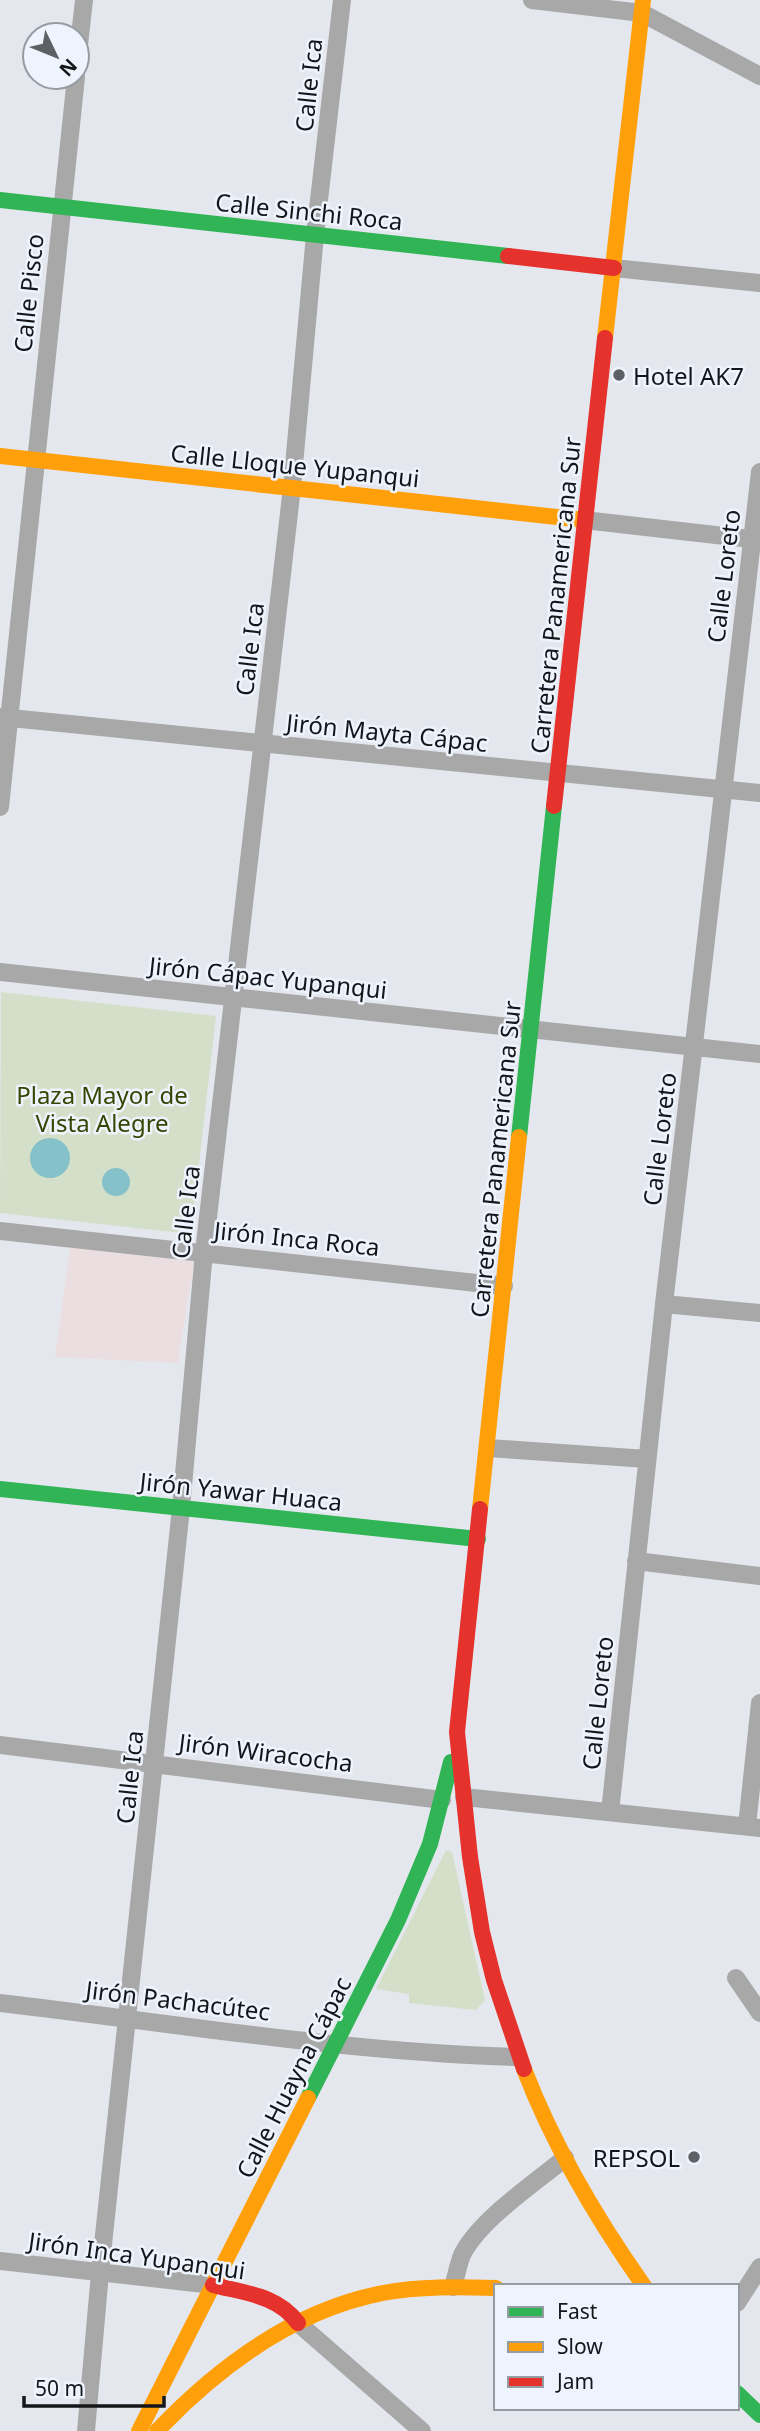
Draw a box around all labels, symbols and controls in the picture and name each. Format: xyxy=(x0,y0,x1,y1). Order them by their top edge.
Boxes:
north arrow xyxy=(21,21,91,91)
street label: Calle Ica xyxy=(287,37,329,133)
text: N xyxy=(54,53,83,82)
street label: Calle Sinchi Roca xyxy=(214,185,404,237)
street label: Calle Pisco xyxy=(5,232,51,354)
place label: Hotel AK7 xyxy=(633,359,744,392)
marker: Hotel AK7 xyxy=(611,367,627,383)
street label: Carretera Panamericana Sur xyxy=(522,435,588,755)
street label: Calle Lloque Yupanqui xyxy=(169,436,421,494)
street label: Calle Loreto xyxy=(698,507,748,645)
street label: Calle Ica xyxy=(227,600,271,698)
street label: Jirón Mayta Cápac xyxy=(283,705,489,759)
street label: Jirón Cápac Yupanqui xyxy=(145,948,389,1006)
street label: Carretera Panamericana Sur xyxy=(462,999,528,1319)
street label: Calle Loreto xyxy=(634,1070,684,1208)
park label: Plaza Mayor de Vista Alegre xyxy=(16,1078,188,1139)
street label: Calle Ica xyxy=(163,1163,207,1261)
street label: Jirón Inca Roca xyxy=(211,1213,381,1263)
street label: Jirón Yawar Huaca xyxy=(136,1464,344,1518)
street label: Calle Loreto xyxy=(574,1635,620,1771)
street label: Jirón Wiracocha xyxy=(175,1725,355,1779)
street label: Calle Ica xyxy=(108,1729,150,1825)
street label: Calle Huayna Cápac xyxy=(228,1971,358,2183)
street label: Jirón Pachacútec xyxy=(82,1972,272,2028)
place label: REPSOL xyxy=(593,2141,680,2174)
marker: REPSOL xyxy=(686,2149,702,2165)
street label: Jirón Inca Yupanqui xyxy=(25,2223,247,2287)
legend xyxy=(494,2284,739,2410)
text: Fast xyxy=(557,2297,598,2325)
text: Slow xyxy=(557,2332,603,2360)
scale bar xyxy=(24,2364,164,2408)
text: Jam xyxy=(555,2367,594,2395)
text: 50 m xyxy=(35,2374,84,2402)

